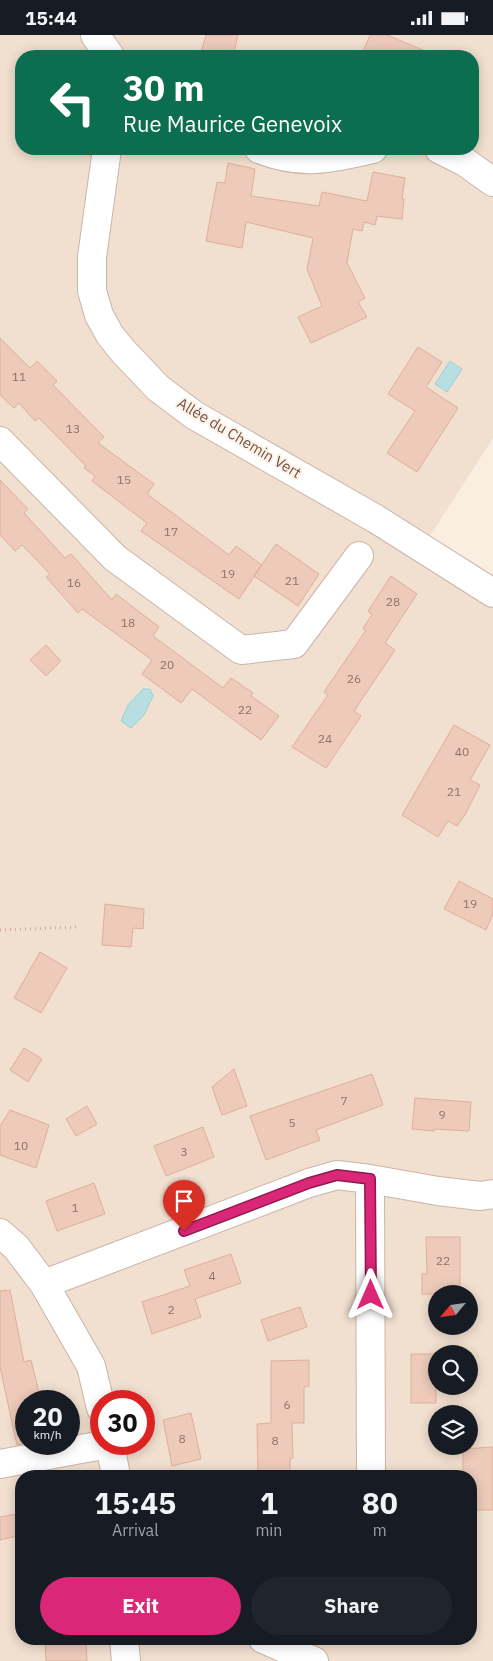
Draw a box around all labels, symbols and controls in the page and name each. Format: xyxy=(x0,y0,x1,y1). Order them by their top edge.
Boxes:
text: 15:44 xyxy=(25,6,77,30)
text: 30 m xyxy=(123,65,205,111)
icon: left xyxy=(40,70,105,135)
text: Rue Maurice Genevoix xyxy=(123,109,342,138)
house number: 11 xyxy=(12,369,26,384)
street label: Allée du Chemin Vert xyxy=(174,393,305,482)
house number: 13 xyxy=(66,421,80,436)
house number: 15 xyxy=(117,472,131,487)
house number: 17 xyxy=(164,524,178,539)
house number: 19 xyxy=(221,566,235,581)
house number: 21 xyxy=(285,573,299,588)
house number: 16 xyxy=(67,575,81,590)
house number: 28 xyxy=(386,594,400,609)
house number: 18 xyxy=(121,615,135,630)
house number: 20 xyxy=(160,657,174,672)
house number: 26 xyxy=(347,671,361,686)
house number: 22 xyxy=(238,702,252,717)
house number: 24 xyxy=(318,731,332,746)
house number: 40 xyxy=(455,744,469,759)
house number: 21 xyxy=(447,784,461,799)
house number: 19 xyxy=(463,896,477,911)
house number: 7 xyxy=(340,1093,348,1108)
house number: 9 xyxy=(438,1107,446,1122)
house number: 5 xyxy=(288,1115,296,1130)
house number: 10 xyxy=(14,1138,28,1153)
house number: 3 xyxy=(180,1144,188,1159)
pin xyxy=(163,1180,205,1231)
icon: arrive xyxy=(170,1187,198,1215)
house number: 1 xyxy=(71,1200,79,1215)
house number: 22 xyxy=(436,1253,450,1268)
house number: 4 xyxy=(208,1268,216,1283)
position arrow xyxy=(344,1268,396,1320)
north arrow xyxy=(428,1285,478,1335)
map controls xyxy=(428,1285,478,1455)
house number: 2 xyxy=(167,1302,175,1317)
button: search xyxy=(428,1345,478,1395)
speed limit sign: 30 xyxy=(90,1390,155,1455)
house number: 6 xyxy=(283,1397,291,1412)
text: 20 xyxy=(32,1400,63,1433)
button: layers xyxy=(428,1405,478,1455)
text: km/h xyxy=(33,1427,62,1442)
house number: 8 xyxy=(178,1431,186,1446)
house number: 8 xyxy=(271,1433,279,1448)
text: 15:45 xyxy=(94,1483,176,1522)
text: 1 xyxy=(260,1483,278,1522)
text: 80 xyxy=(362,1483,398,1522)
text: Arrival xyxy=(112,1520,159,1540)
text: min xyxy=(255,1520,282,1540)
text: m xyxy=(373,1520,387,1540)
button: Exit xyxy=(40,1577,241,1635)
button: Share xyxy=(251,1577,452,1635)

